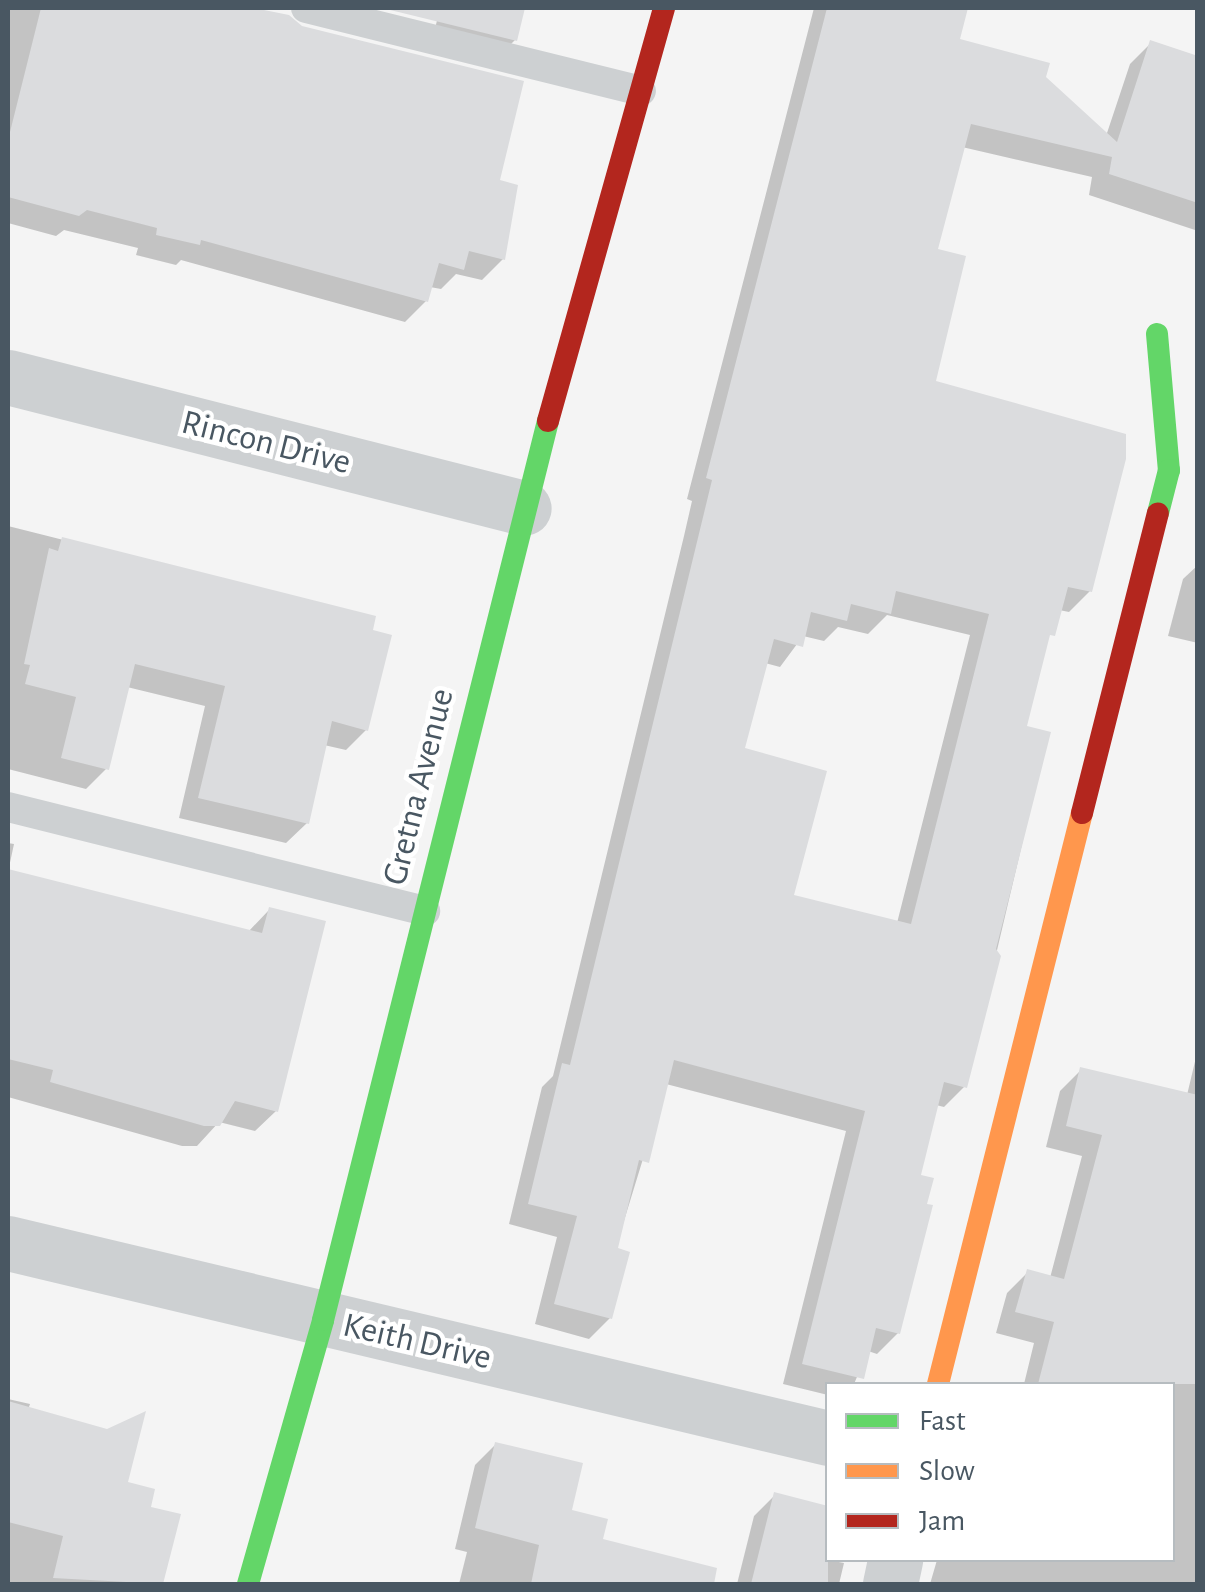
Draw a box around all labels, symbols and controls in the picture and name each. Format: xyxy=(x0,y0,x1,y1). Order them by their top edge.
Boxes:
street label: Rincon Drive xyxy=(177,402,355,484)
street label: Gretna Avenue xyxy=(374,684,464,890)
street label: Keith Drive xyxy=(339,1305,495,1379)
legend xyxy=(825,1382,1175,1562)
text: Fast xyxy=(919,1406,966,1436)
text: Slow xyxy=(919,1456,975,1486)
text: Jam xyxy=(919,1506,965,1536)

